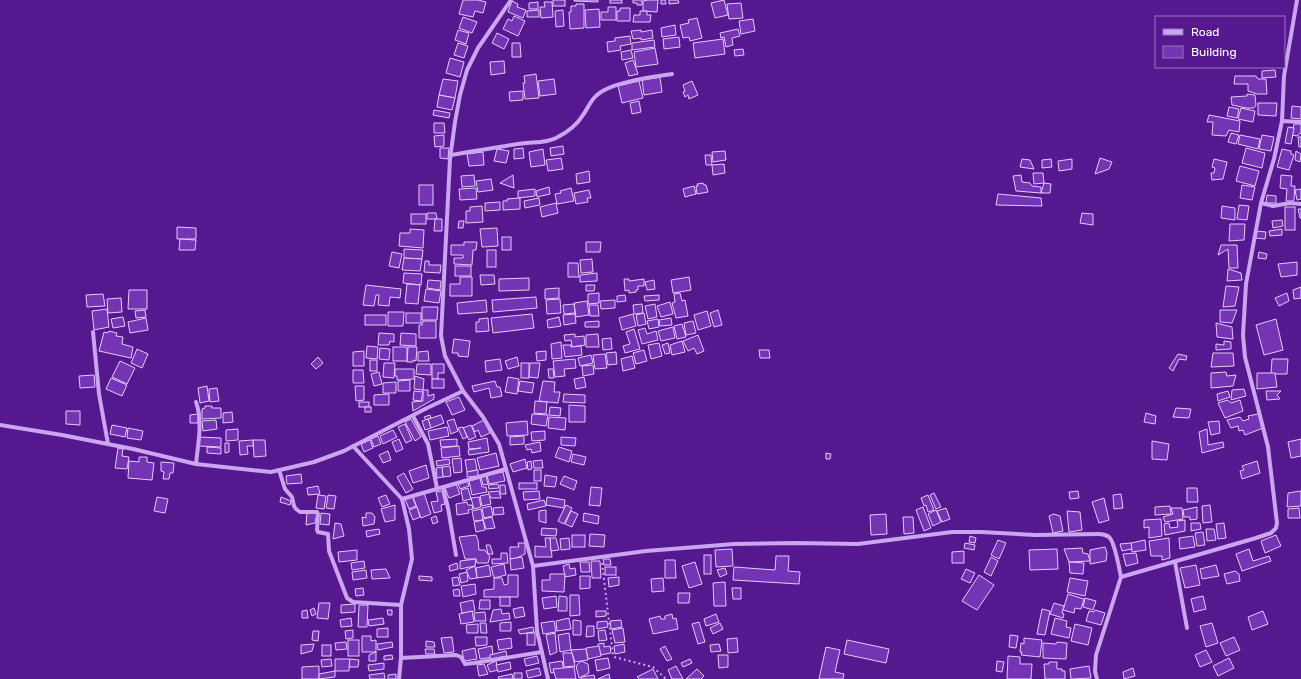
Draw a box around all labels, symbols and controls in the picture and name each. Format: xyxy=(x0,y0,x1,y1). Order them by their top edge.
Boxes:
legend xyxy=(1155,16,1285,68)
text: Road xyxy=(1191,25,1219,39)
text: Building xyxy=(1191,45,1237,59)

